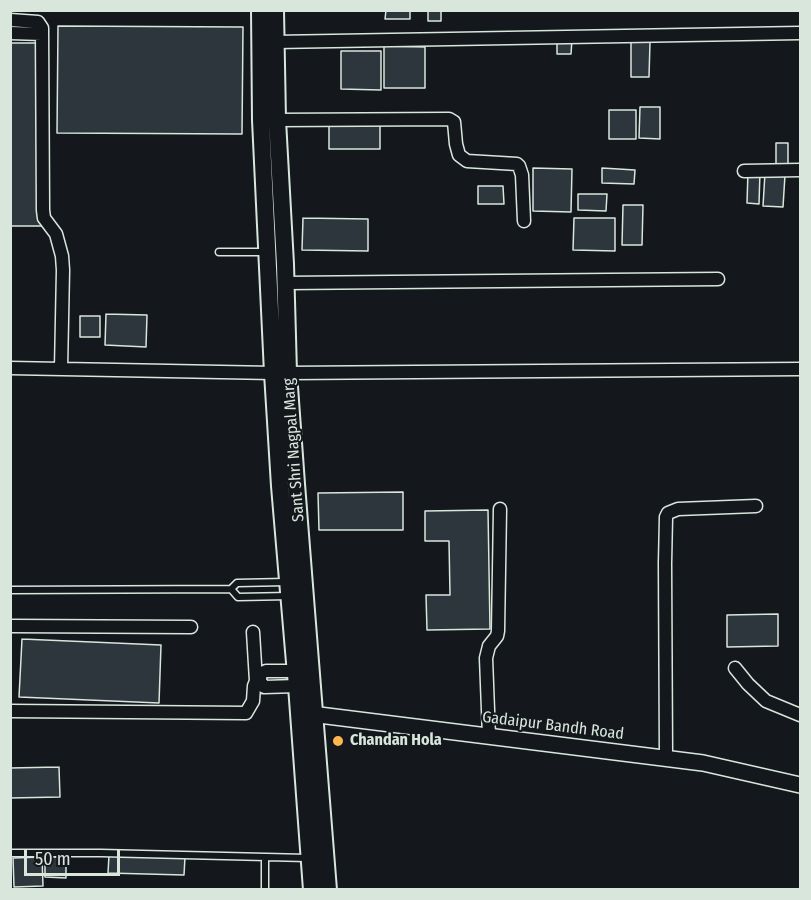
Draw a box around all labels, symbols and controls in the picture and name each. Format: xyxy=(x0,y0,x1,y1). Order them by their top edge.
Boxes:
street label: Sant Shri Nagpal Marg xyxy=(279,378,309,522)
street label: Gadaipur Bandh Road xyxy=(481,708,625,744)
place label: Chandan Hola xyxy=(350,731,442,751)
marker: Chandan Hola xyxy=(331,734,345,748)
scale bar xyxy=(27,837,123,875)
text: 50 m xyxy=(35,848,71,870)

